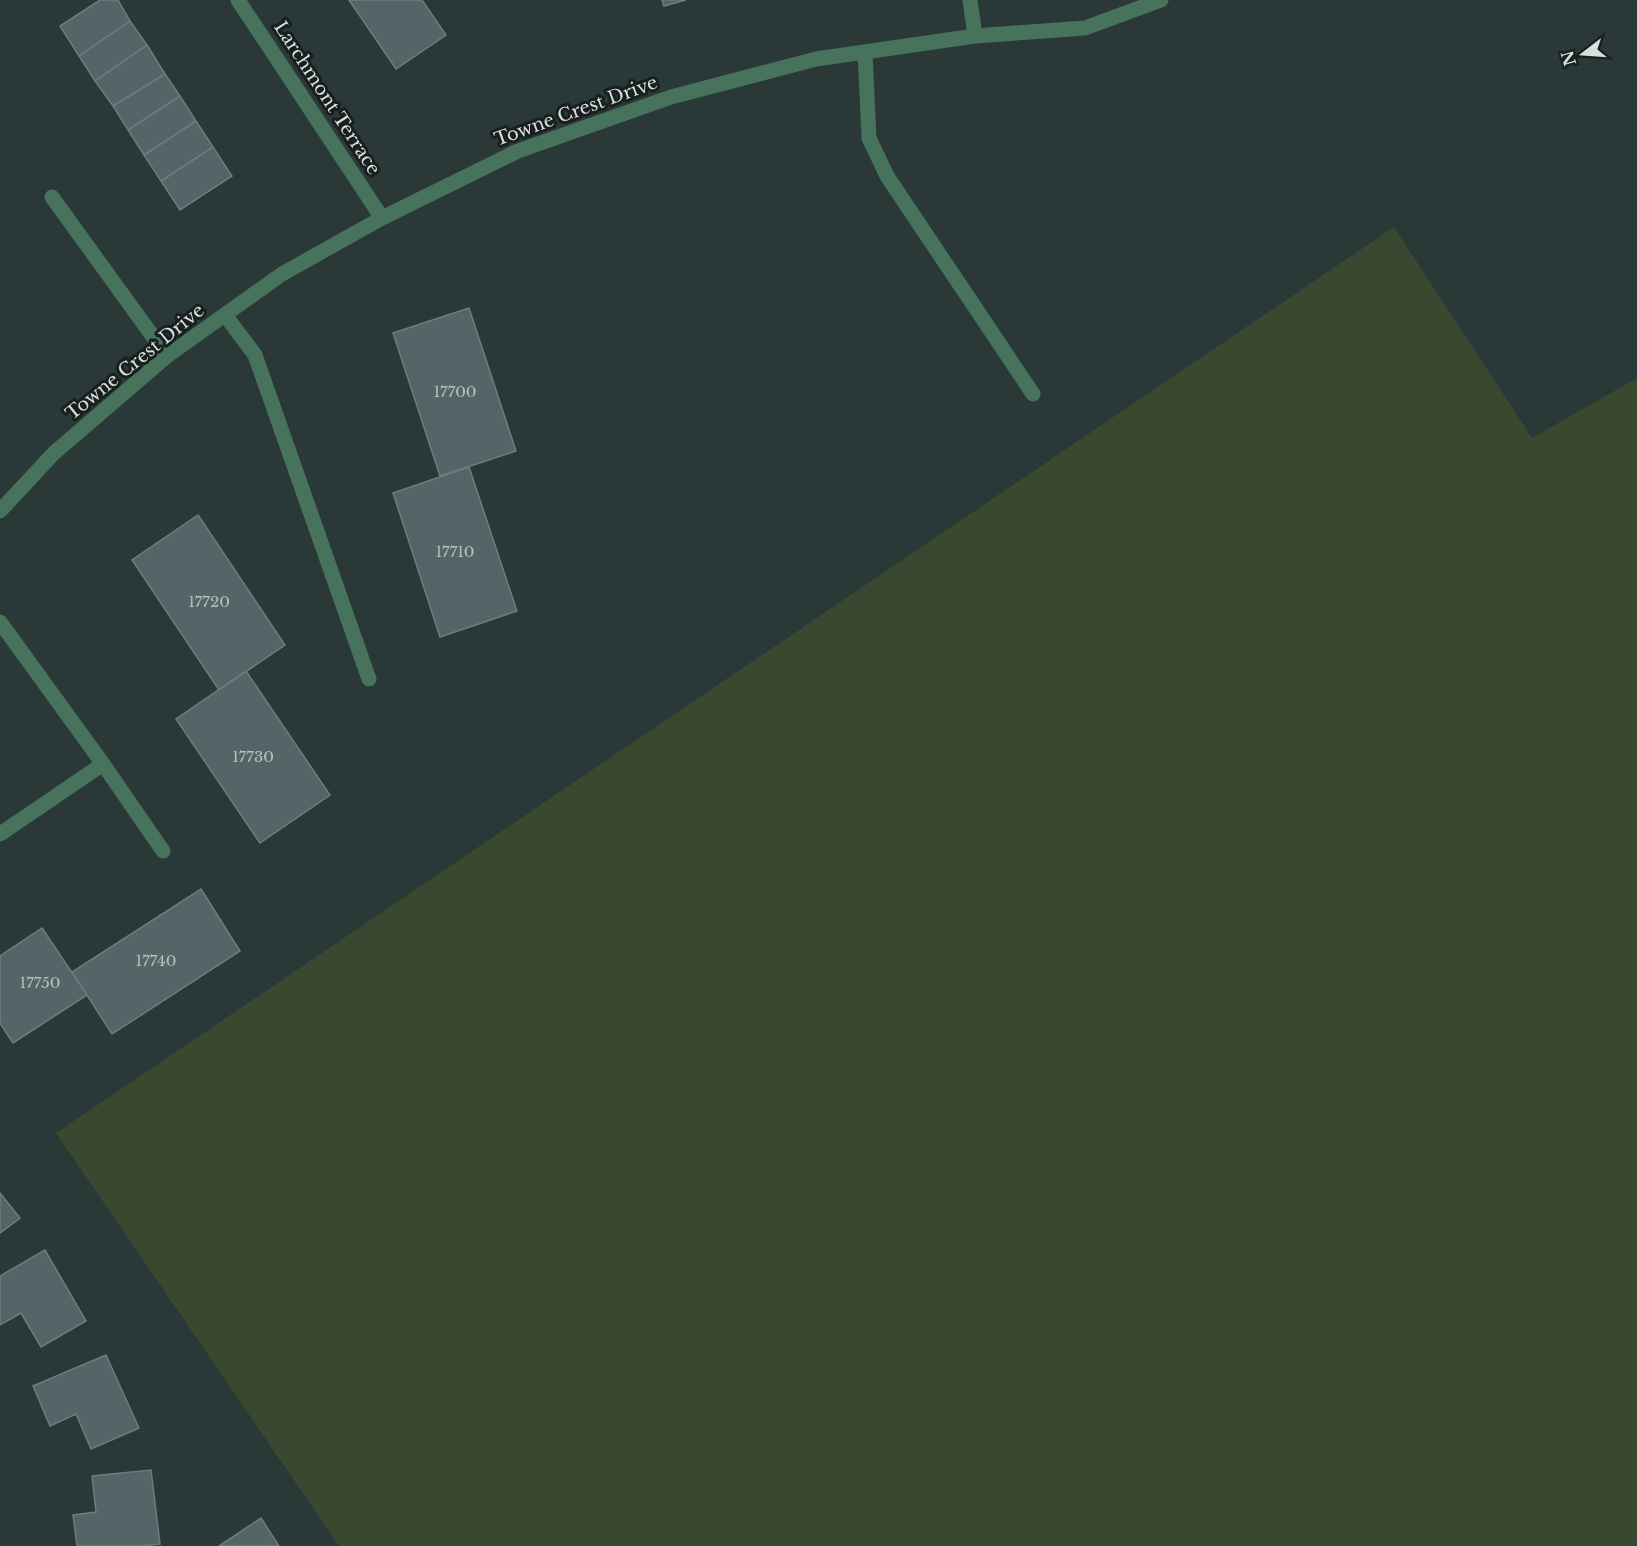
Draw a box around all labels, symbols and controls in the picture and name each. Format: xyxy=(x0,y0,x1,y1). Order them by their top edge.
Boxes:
street label: Larchmont Terrace xyxy=(269,17,385,179)
north arrow xyxy=(1553,24,1613,84)
text: N xyxy=(1557,48,1580,69)
street label: Towne Crest Drive xyxy=(492,71,660,151)
street label: Towne Crest Drive xyxy=(61,299,209,425)
house number: 17700 xyxy=(433,382,477,401)
house number: 17710 xyxy=(435,542,475,561)
house number: 17720 xyxy=(188,592,230,611)
house number: 17730 xyxy=(232,747,274,766)
house number: 17740 xyxy=(136,951,176,970)
house number: 17750 xyxy=(20,973,60,992)

